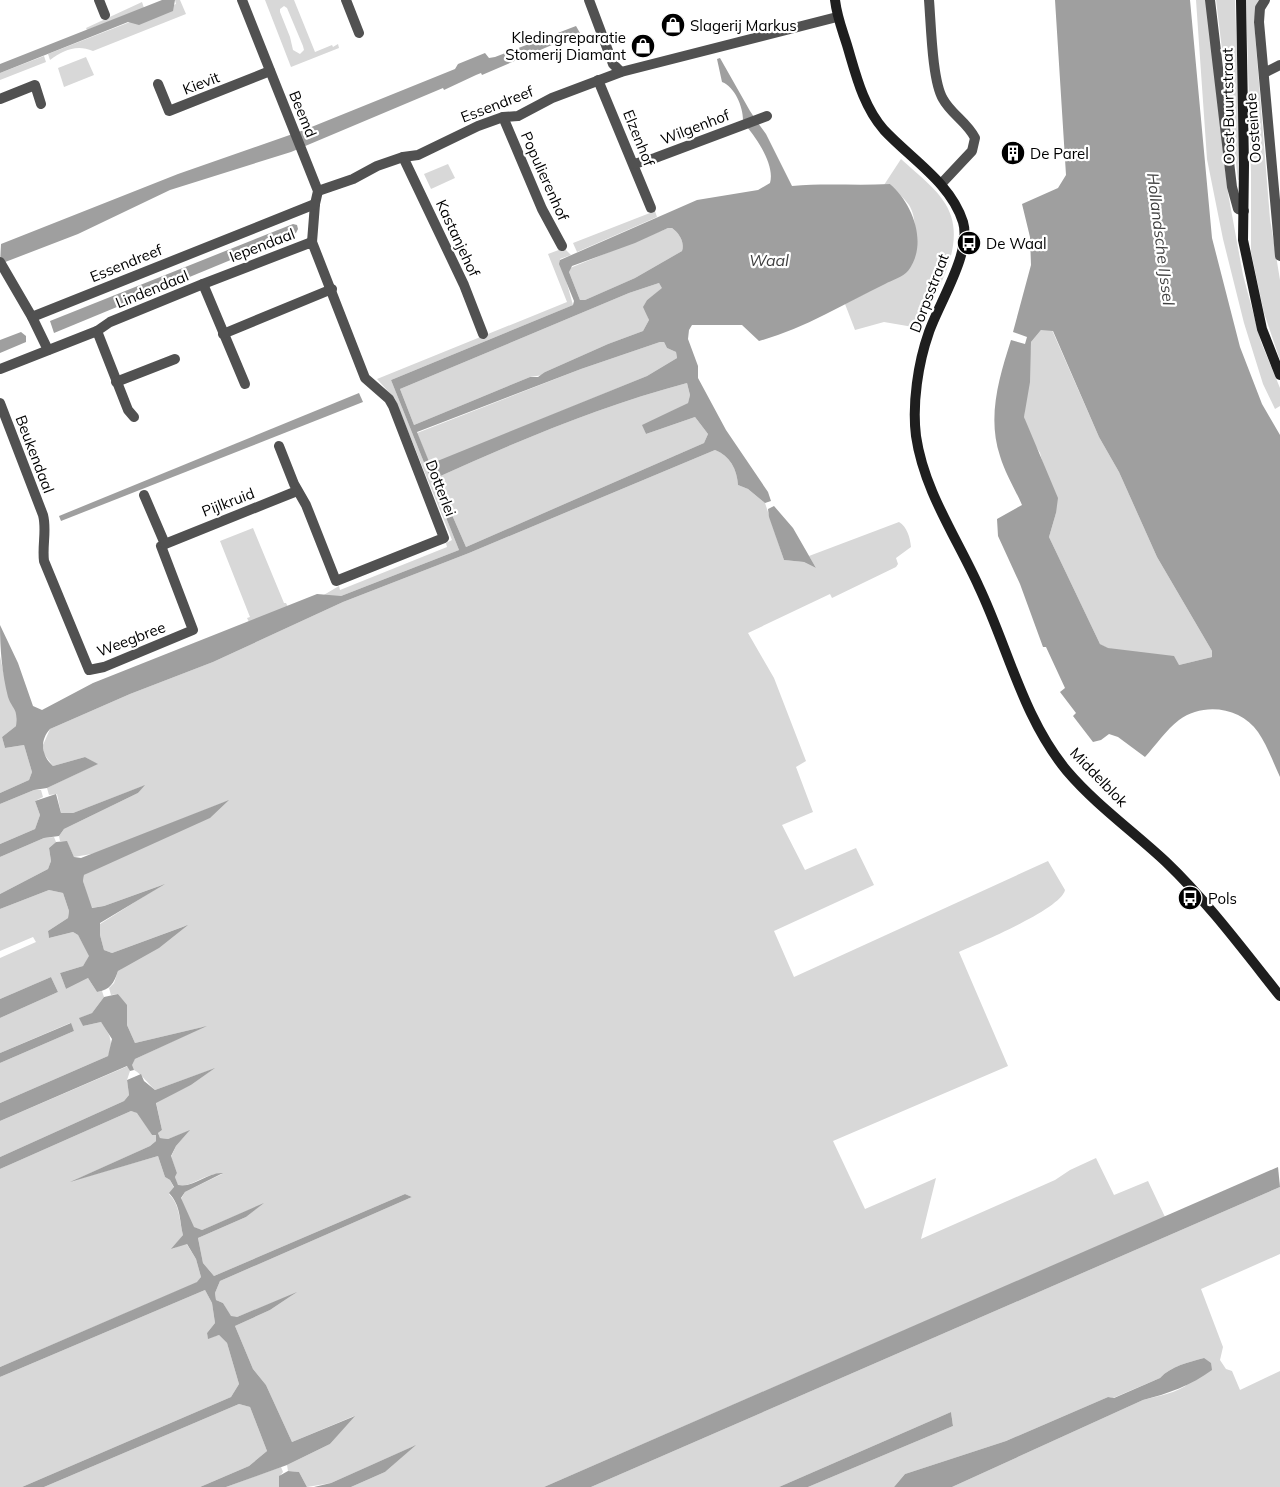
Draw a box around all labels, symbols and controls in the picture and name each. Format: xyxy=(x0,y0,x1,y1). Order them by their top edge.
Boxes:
shop icon: Slagerij Markus xyxy=(660,12,686,38)
place label: Slagerij Markus xyxy=(690,16,797,35)
place label: Kledingreparatie Stomerij Diamant xyxy=(505,28,626,64)
shop icon: Kledingreparatie Stomerij Diamant xyxy=(630,33,656,59)
street label: Oost Buurtstraat xyxy=(1217,48,1239,164)
street label: Kievit xyxy=(180,67,222,99)
street label: Essendreef xyxy=(458,81,537,127)
street label: Beemd xyxy=(285,88,321,140)
street label: Oosteinde xyxy=(1241,92,1265,164)
street label: Wilgenhof xyxy=(658,105,733,149)
street label: Elzenhof xyxy=(619,107,659,170)
street label: Populierenhof xyxy=(517,128,573,224)
building icon: De Parel xyxy=(1000,140,1026,166)
place label: De Parel xyxy=(1030,144,1089,163)
water label: Hollandsche IJssel xyxy=(1143,172,1179,307)
street label: Kastanjehof xyxy=(432,196,485,280)
street label: Iependaal xyxy=(227,224,297,266)
bus stop icon: De Waal xyxy=(956,230,982,256)
place label: De Waal xyxy=(986,234,1047,253)
street label: Essendreef xyxy=(87,240,166,286)
water label: Waal xyxy=(749,250,789,270)
street label: Dorpsstraat xyxy=(905,251,953,335)
street label: Lindendaal xyxy=(113,266,191,312)
street label: Beukendaal xyxy=(11,412,59,496)
street label: Dotterlei xyxy=(422,457,460,519)
street label: Pijlkruid xyxy=(199,483,257,521)
street label: Weegbree xyxy=(94,617,168,661)
street label: Middelblok xyxy=(1066,743,1132,811)
bus stop icon: Pols xyxy=(1177,885,1203,911)
place label: Pols xyxy=(1208,889,1237,908)

